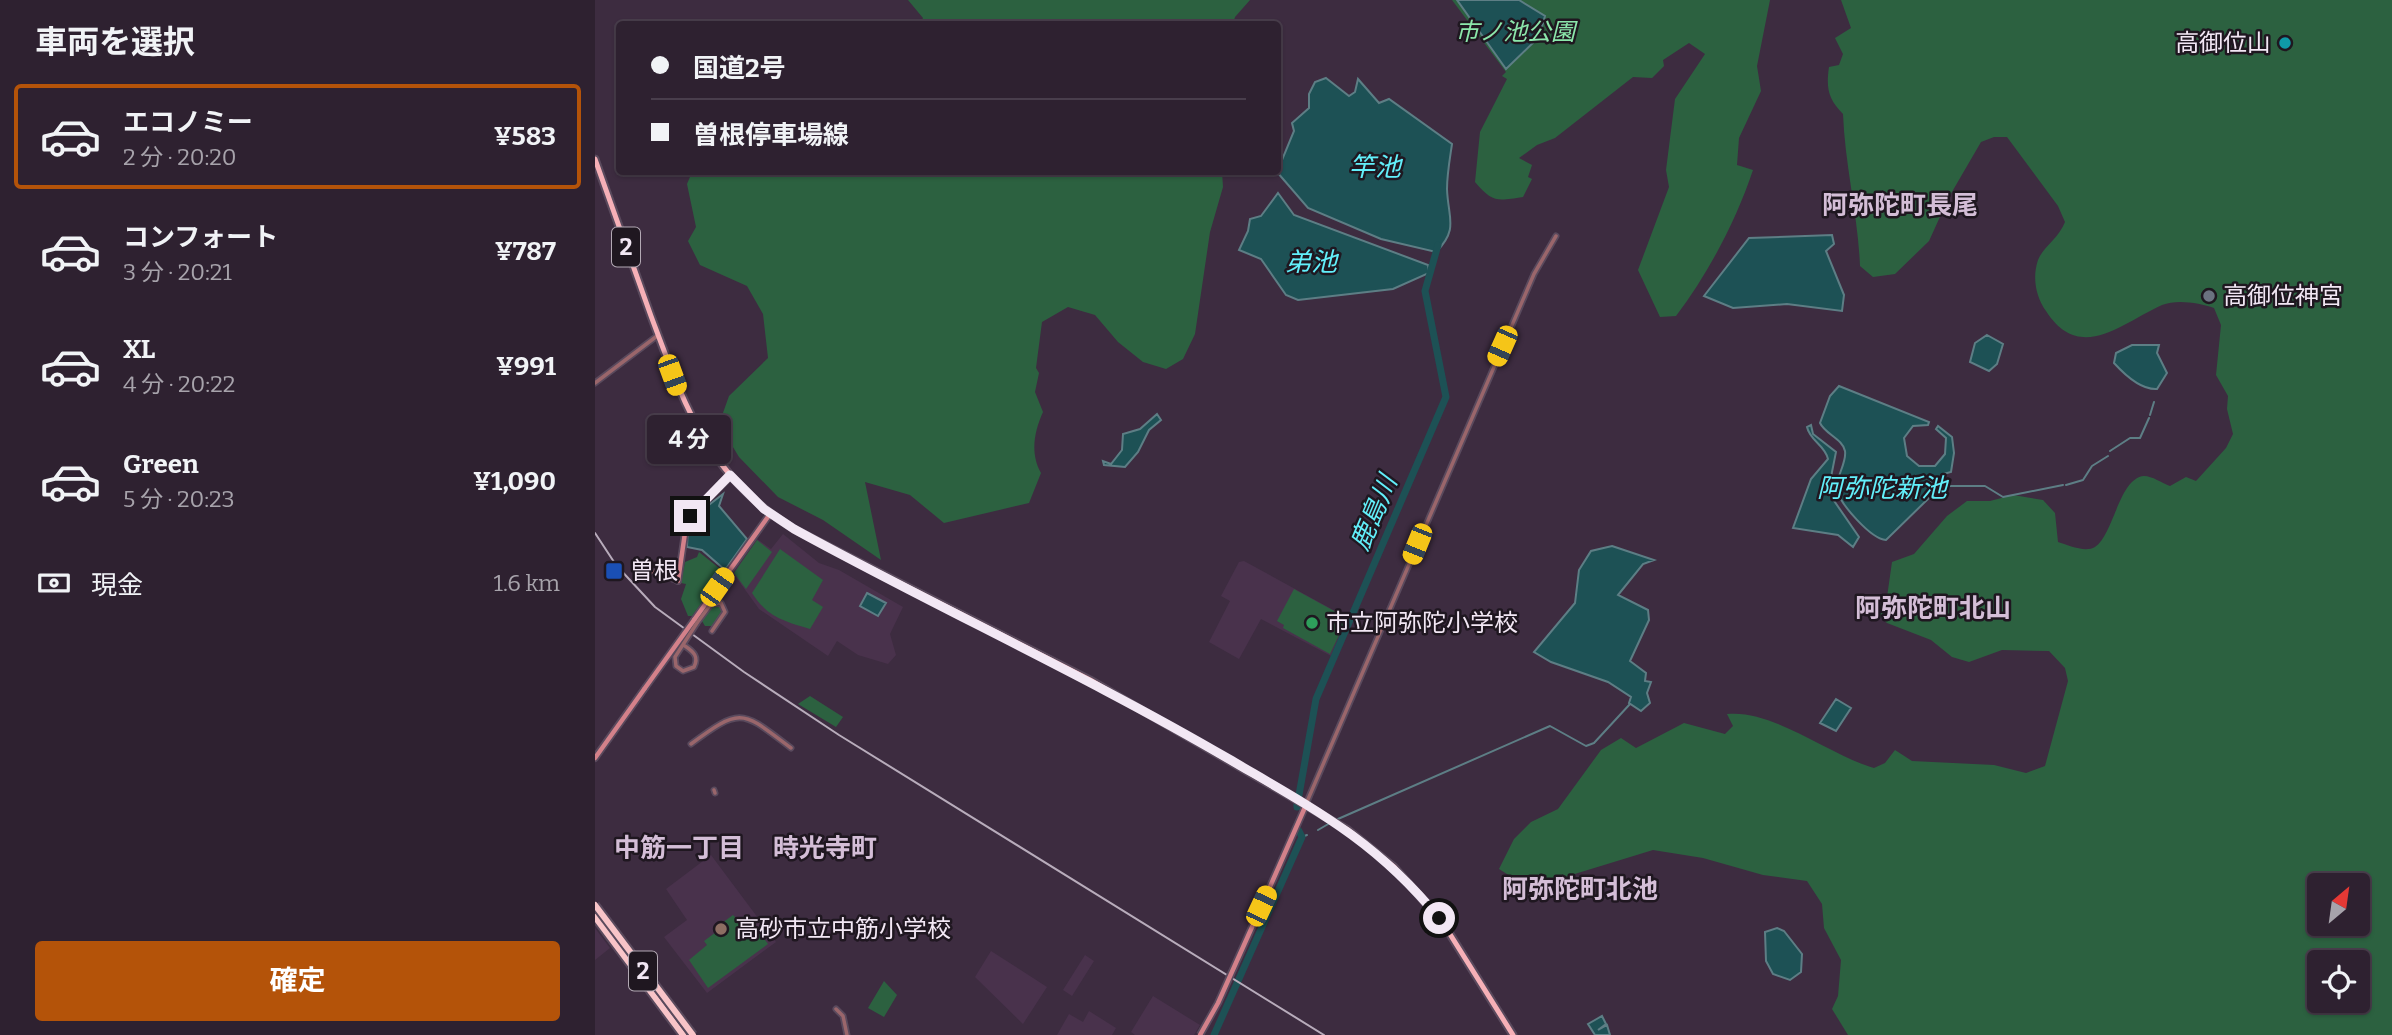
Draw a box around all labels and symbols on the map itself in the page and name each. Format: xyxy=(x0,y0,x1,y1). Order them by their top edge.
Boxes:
park label: 市ノ池公園 xyxy=(1455,18,1578,46)
place label: 高御位山 xyxy=(2175,29,2271,57)
marker: 高御位山 xyxy=(2277,35,2293,51)
water label: 竿池 xyxy=(1349,152,1404,183)
district label: 阿弥陀町長尾 xyxy=(1822,190,1978,221)
road number: 2 xyxy=(612,228,640,266)
water label: 弟池 xyxy=(1285,247,1340,278)
place label: 高御位神宮 xyxy=(2223,282,2343,310)
marker: 高御位神宮 xyxy=(2201,288,2217,304)
car xyxy=(1484,323,1521,369)
car xyxy=(655,352,690,398)
callout: 4 分 xyxy=(648,414,732,463)
water label: 鹿島川 xyxy=(1344,468,1405,555)
water label: 阿弥陀新池 xyxy=(1817,473,1950,504)
route end xyxy=(674,500,706,532)
car xyxy=(1400,521,1435,567)
place label: 曽根 xyxy=(630,557,678,585)
marker: 曽根 xyxy=(604,561,624,581)
car xyxy=(697,564,738,610)
district label: 阿弥陀町北山 xyxy=(1855,593,2011,624)
place label: 市立阿弥陀小学校 xyxy=(1326,609,1518,637)
marker: 市立阿弥陀小学校 xyxy=(1304,615,1320,631)
district label: 中筋一丁目 xyxy=(614,833,744,864)
district label: 時光寺町 xyxy=(773,833,877,864)
north arrow xyxy=(2307,873,2369,936)
district label: 阿弥陀町北池 xyxy=(1502,874,1658,905)
car xyxy=(1243,883,1280,929)
route start xyxy=(1423,902,1455,934)
place label: 高砂市立中筋小学校 xyxy=(735,915,951,943)
marker: 高砂市立中筋小学校 xyxy=(713,921,729,937)
road number: 2 xyxy=(629,952,657,990)

